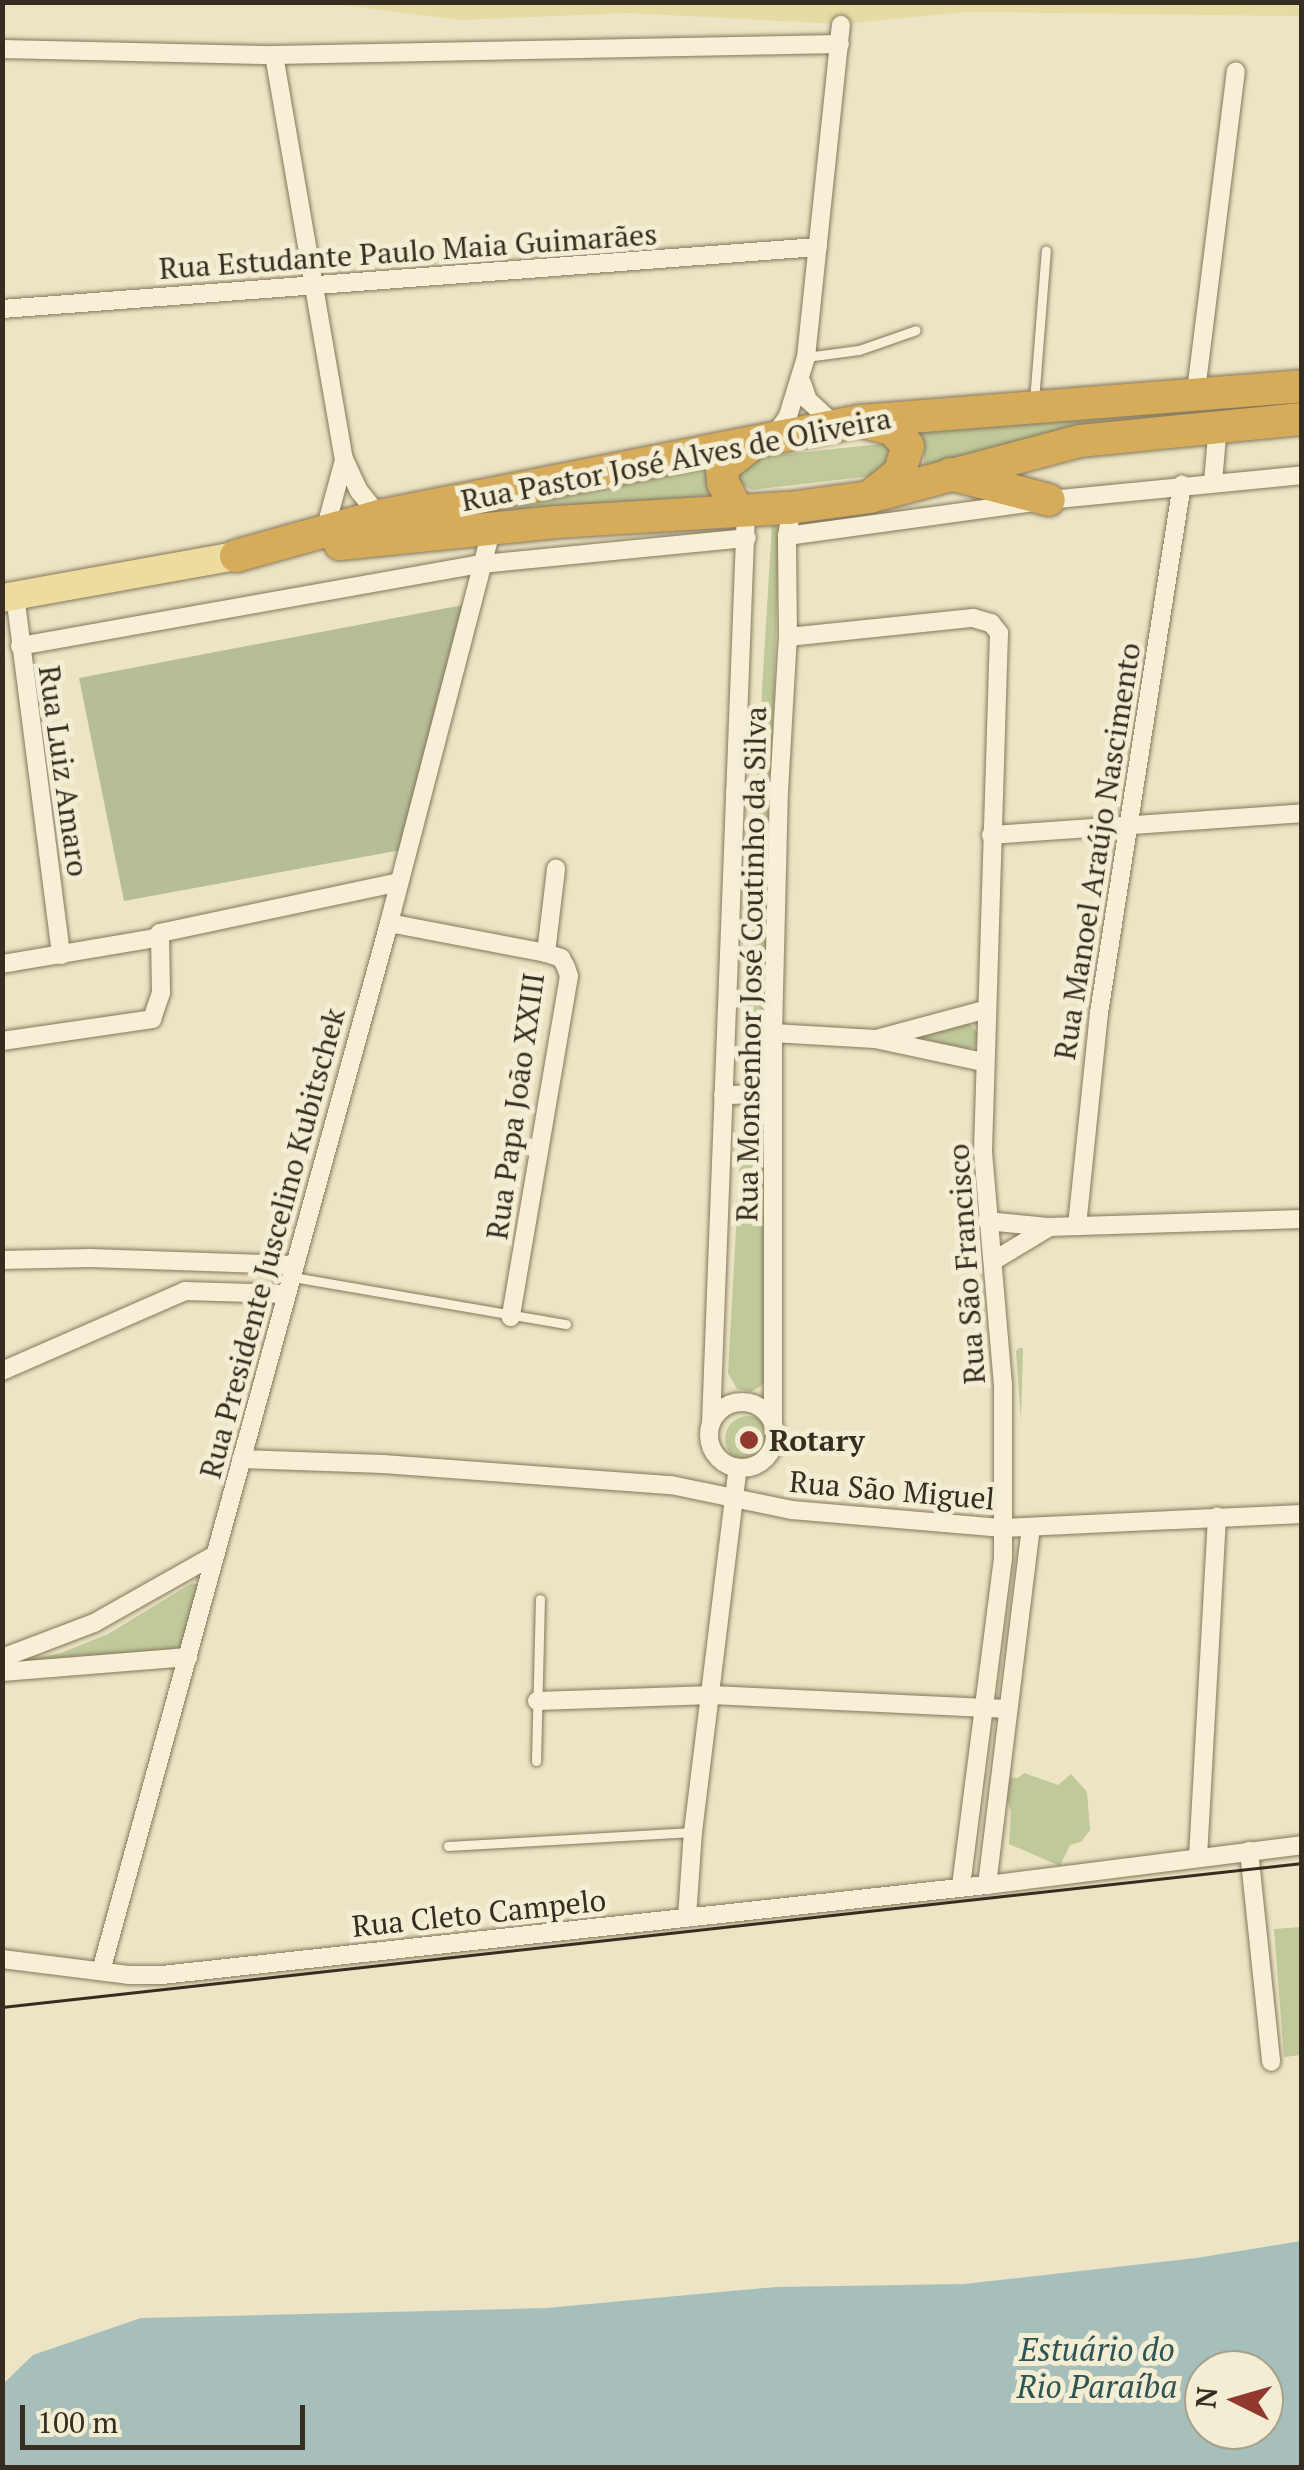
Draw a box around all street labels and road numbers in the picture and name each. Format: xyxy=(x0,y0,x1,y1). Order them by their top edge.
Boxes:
street label: Rua Estudante Paulo Maia Guimarães xyxy=(158,216,658,286)
street label: Rua Pastor José Alves de Oliveira xyxy=(458,400,894,518)
street label: Rua Manoel Araújo Nascimento xyxy=(1046,640,1148,1062)
street label: Rua Luiz Amaro xyxy=(31,663,97,879)
street label: Rua Monsenhor José Coutinho da Silva xyxy=(729,706,773,1222)
street label: Rua Papa João XXIII xyxy=(478,970,552,1242)
street label: Rua Presidente Juscelino Kubitschek xyxy=(192,1004,352,1482)
street label: Rua São Francisco xyxy=(940,1143,992,1385)
street label: Rua São Miguel xyxy=(788,1463,996,1517)
street label: Rua Cleto Campelo xyxy=(350,1882,608,1944)

